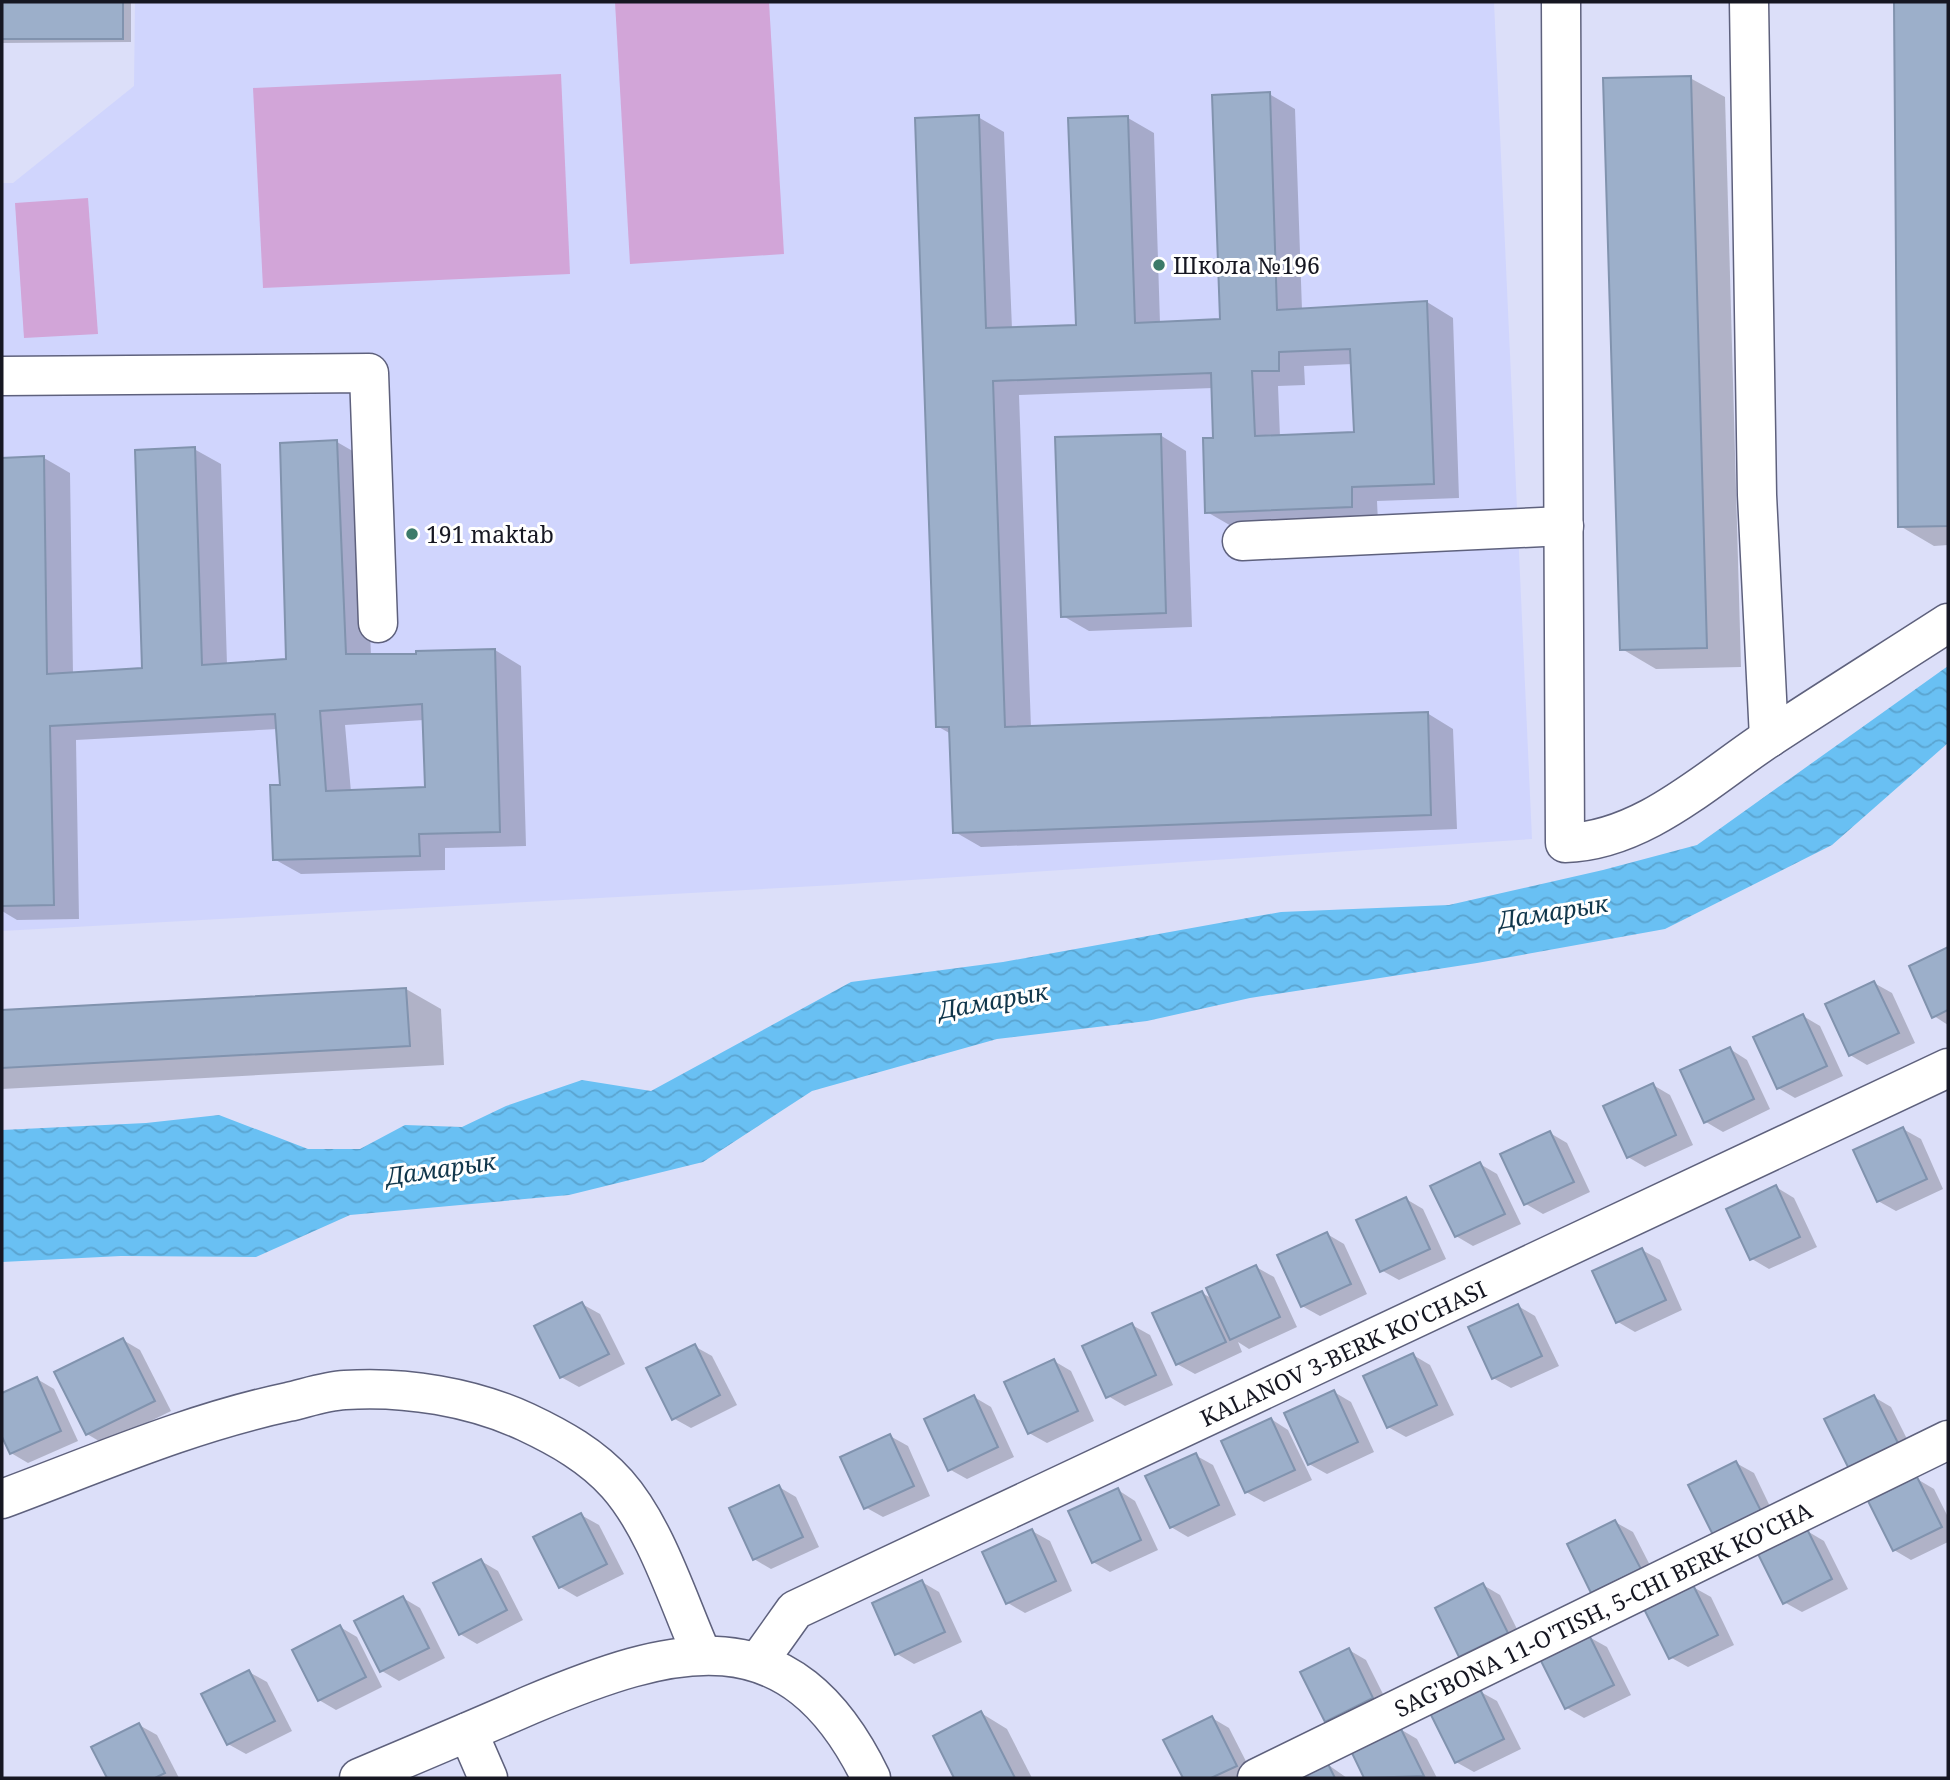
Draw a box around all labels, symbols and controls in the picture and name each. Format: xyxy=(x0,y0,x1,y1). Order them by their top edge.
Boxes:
place label: Школа №196 xyxy=(1173,249,1320,281)
marker: Школа №196 xyxy=(1151,257,1167,273)
place label: 191 maktab xyxy=(426,518,554,550)
marker: 191 maktab xyxy=(404,526,420,542)
water label: Дамарык xyxy=(1493,886,1612,936)
water label: Дамарык xyxy=(932,974,1052,1026)
water label: Дамарык xyxy=(381,1144,499,1192)
street label: KALANOV 3-BERK KO'CHASI xyxy=(1195,1272,1491,1434)
street label: SAG'BONA 11-O'TISH, 5-CHI BERK KO'CHA xyxy=(1389,1493,1818,1724)

